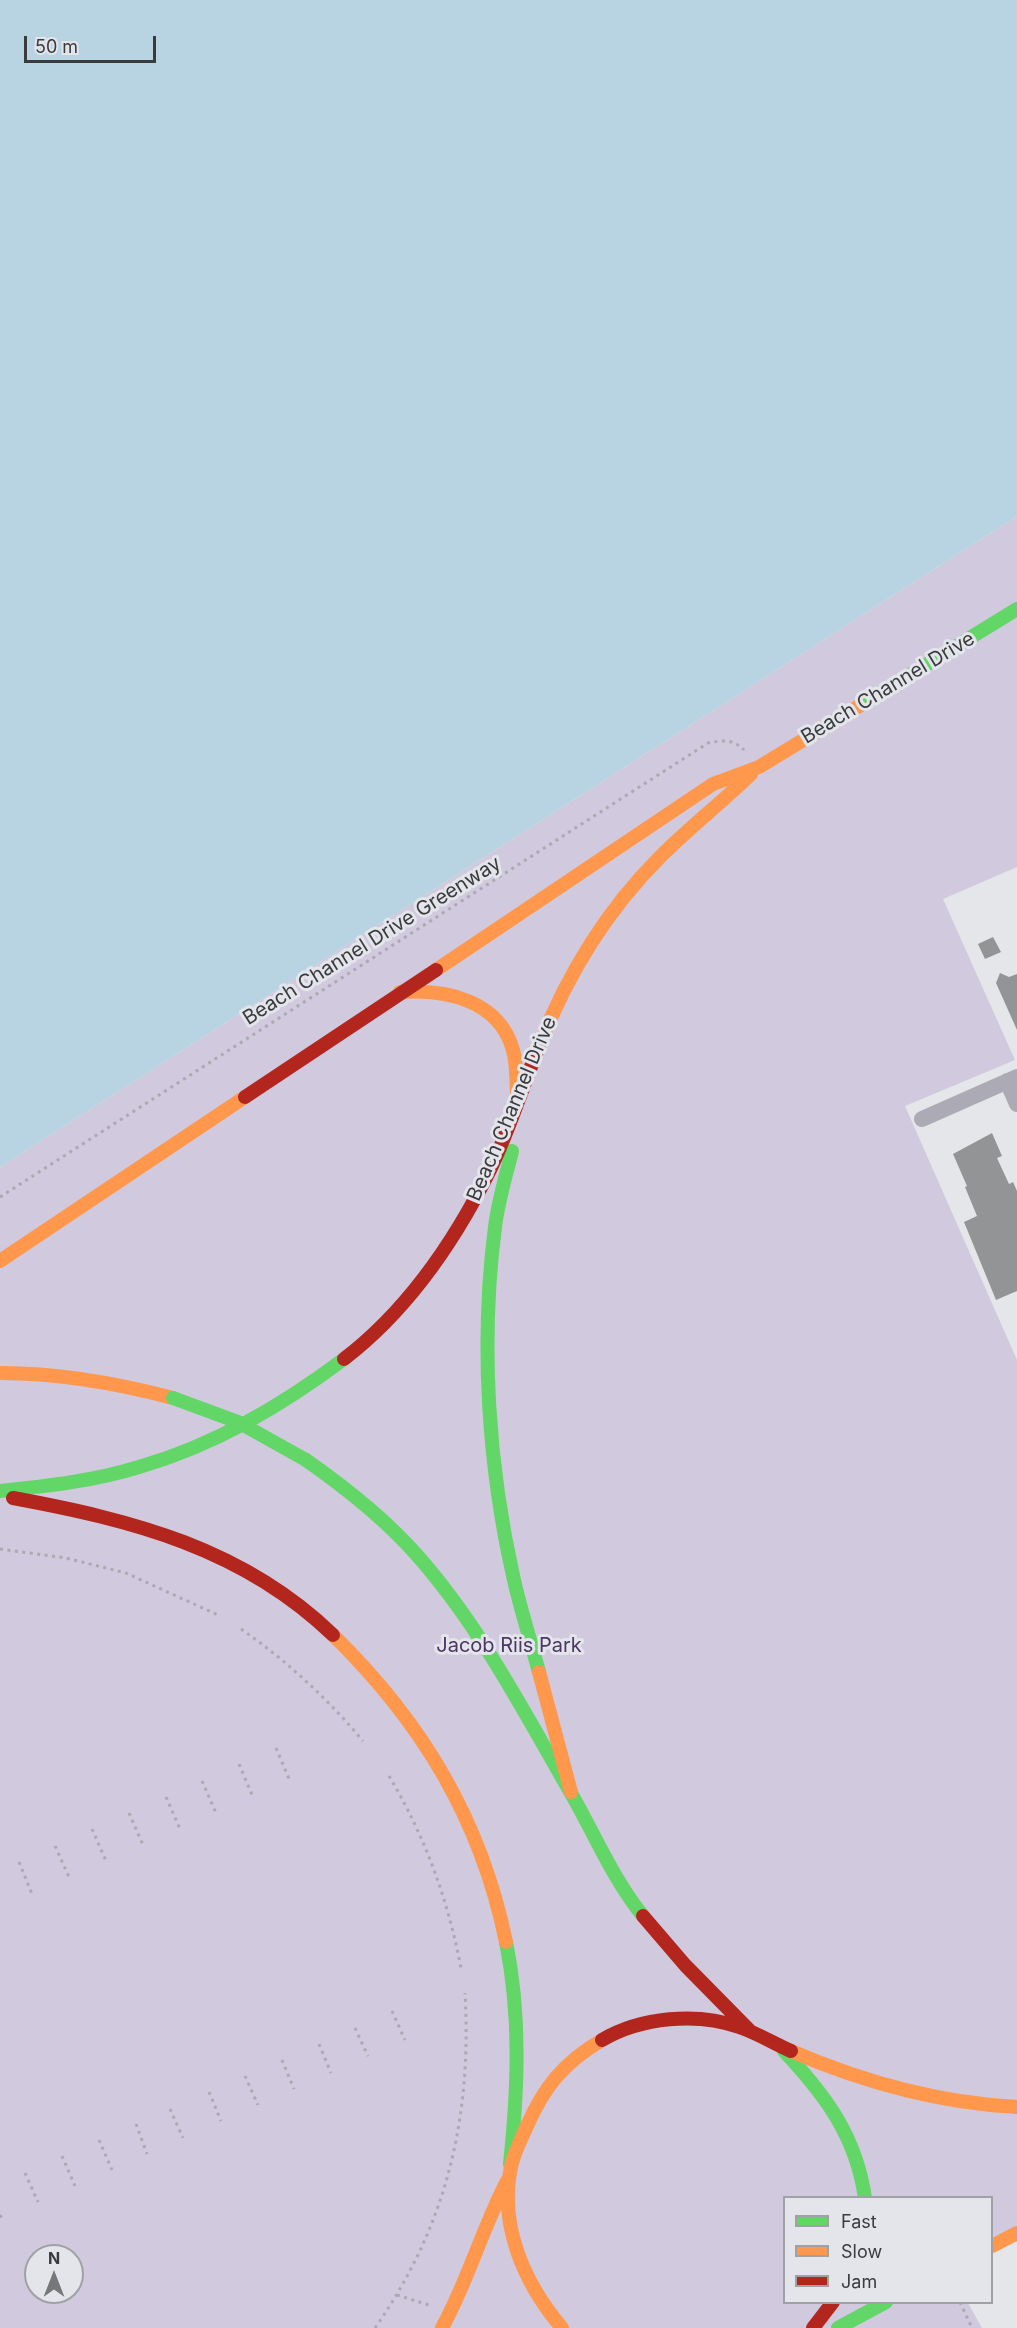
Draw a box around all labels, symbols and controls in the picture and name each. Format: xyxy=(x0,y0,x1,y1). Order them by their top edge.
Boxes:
scale bar xyxy=(27,24,159,62)
text: 50 m xyxy=(35,36,78,57)
street label: Beach Channel Drive xyxy=(797,627,979,749)
street label: Beach Channel Drive Greenway xyxy=(239,851,505,1031)
street label: Beach Channel Drive xyxy=(462,1013,562,1205)
park label: Jacob Riis Park xyxy=(436,1634,582,1658)
legend xyxy=(783,2196,993,2304)
text: Fast xyxy=(841,2211,877,2232)
text: Slow xyxy=(841,2241,882,2262)
north arrow xyxy=(24,2244,84,2304)
text: N xyxy=(48,2248,60,2268)
text: Jam xyxy=(841,2271,877,2292)

